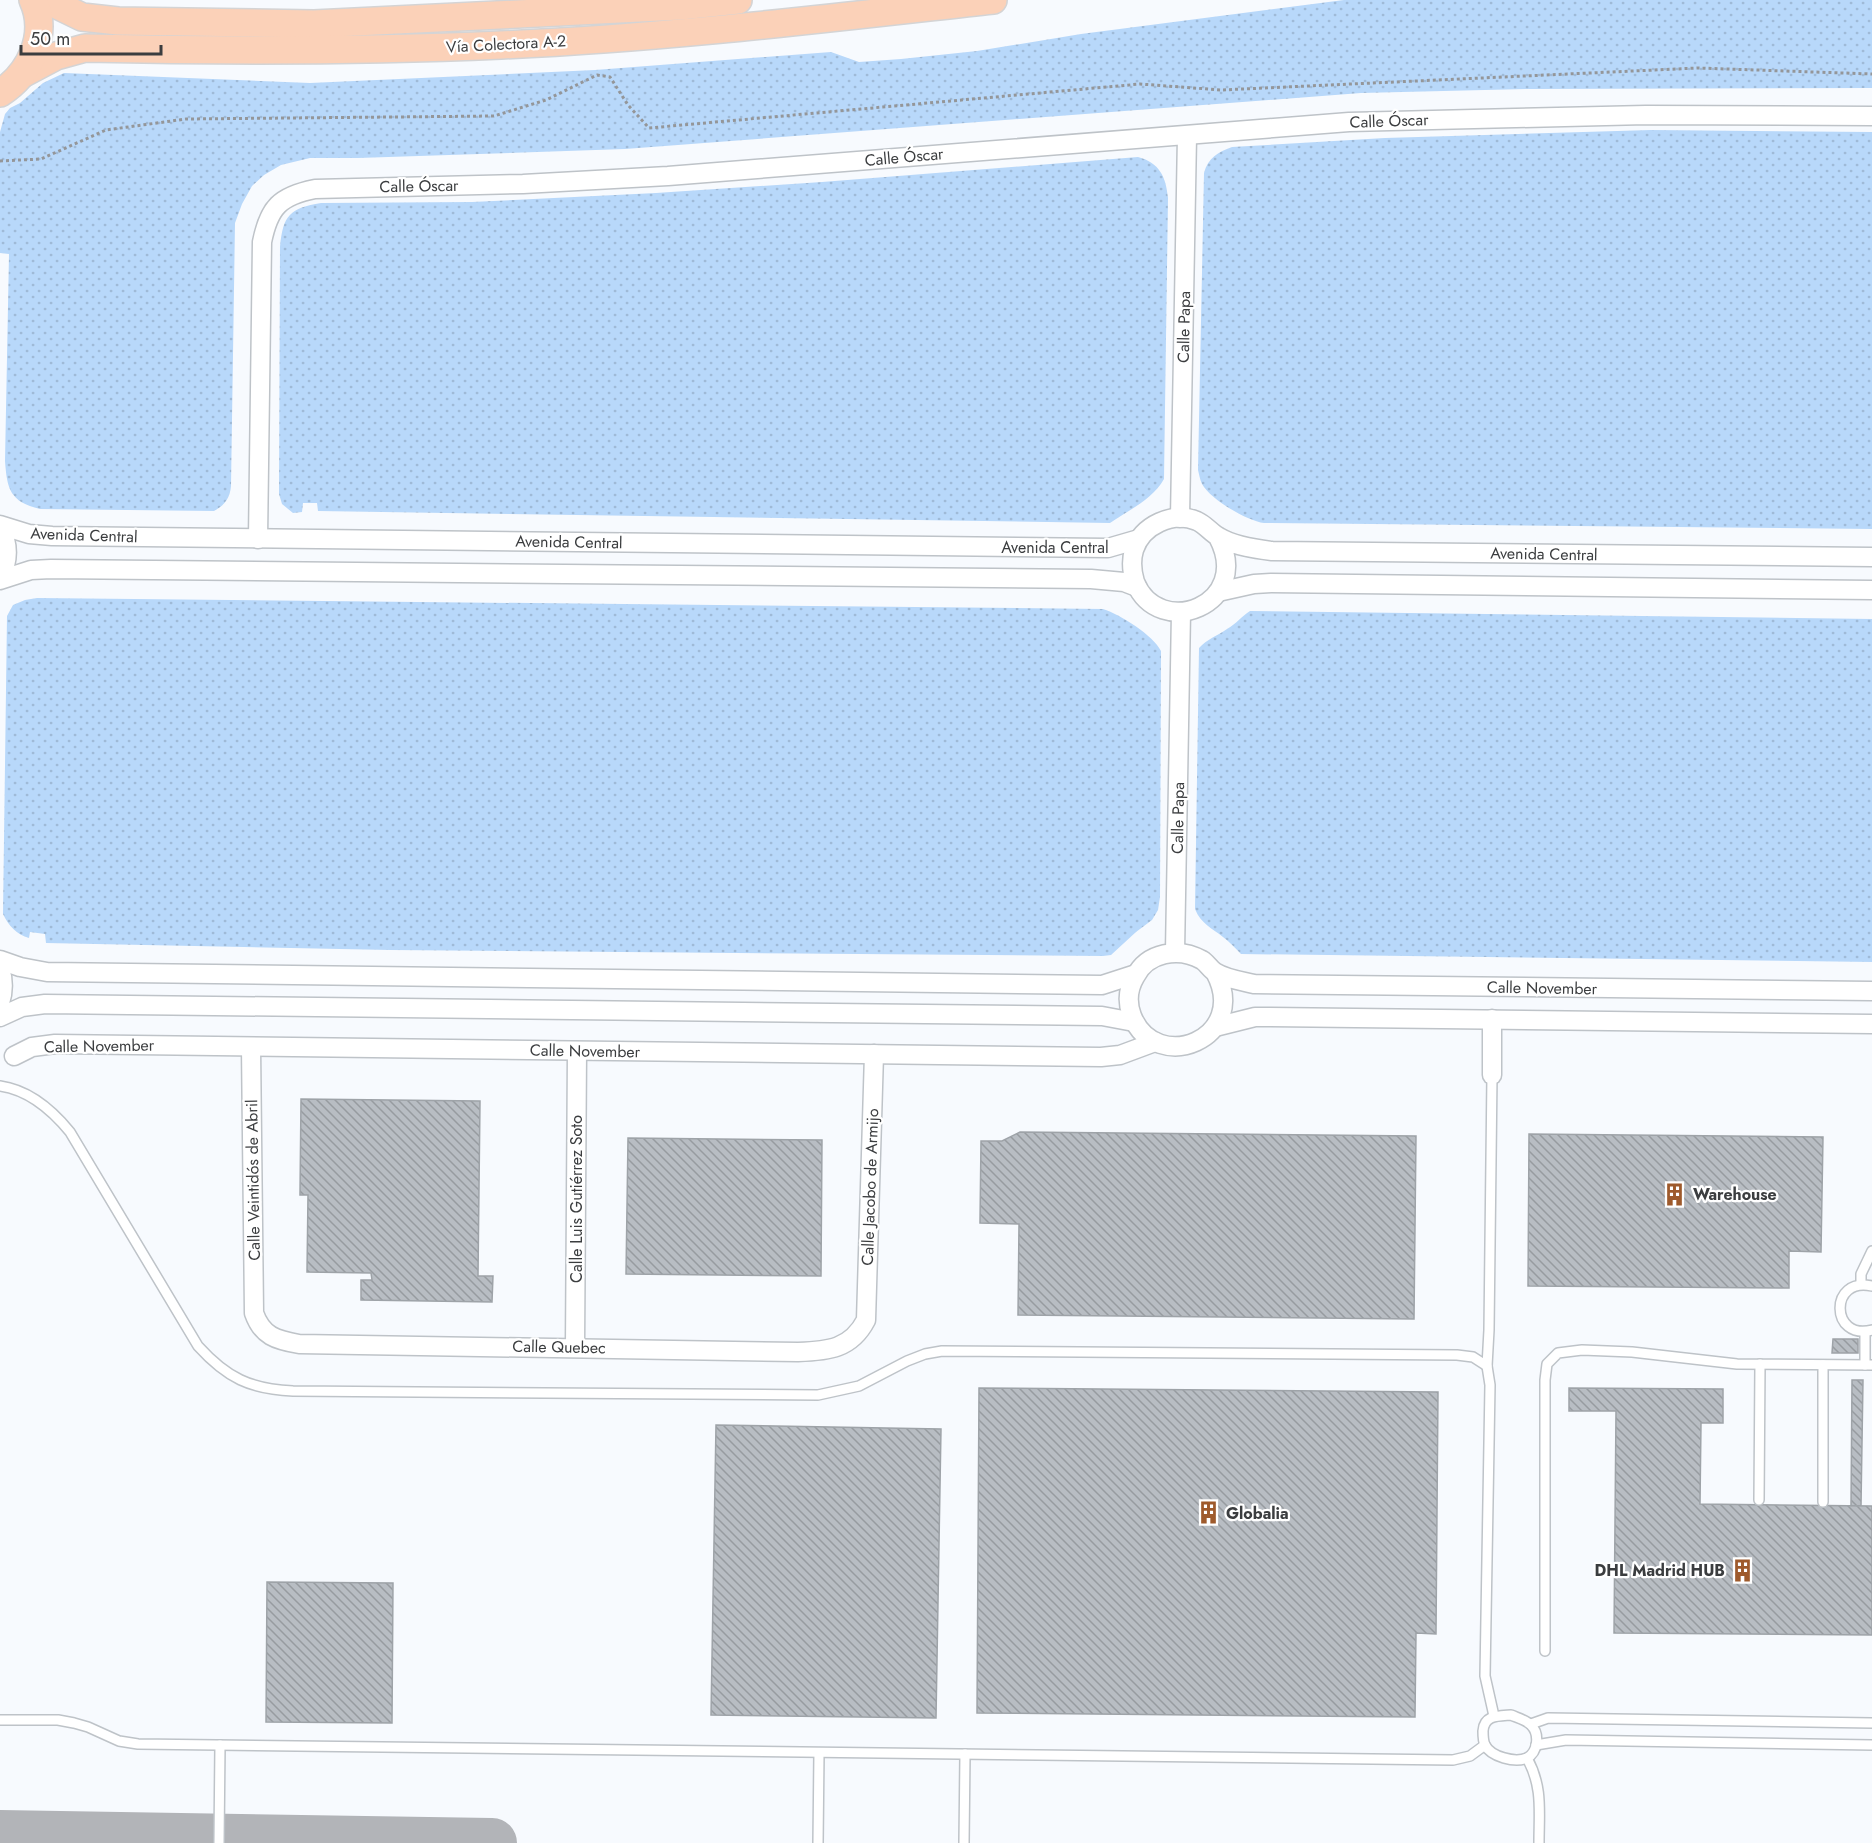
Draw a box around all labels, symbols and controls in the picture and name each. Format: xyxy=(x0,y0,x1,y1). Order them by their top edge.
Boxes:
scale bar xyxy=(21,18,160,56)
text: 50 m xyxy=(30,26,70,52)
street label: Vía Colectora A-2 xyxy=(445,29,567,59)
street label: Calle Óscar xyxy=(1349,108,1429,134)
street label: Calle Óscar xyxy=(864,142,945,172)
street label: Calle Óscar xyxy=(379,174,459,198)
street label: Calle Papa xyxy=(1172,291,1196,363)
street label: Avenida Central xyxy=(30,522,138,548)
street label: Avenida Central xyxy=(515,530,623,554)
street label: Avenida Central xyxy=(1001,536,1109,559)
street label: Avenida Central xyxy=(1490,542,1598,566)
street label: Calle Papa xyxy=(1166,782,1190,854)
street label: Calle November xyxy=(1487,976,1598,1000)
street label: Calle November xyxy=(44,1034,155,1058)
street label: Calle November xyxy=(530,1039,641,1063)
street label: Calle Veintidós de Abril xyxy=(240,1099,266,1261)
street label: Calle Jacobo de Armijo xyxy=(856,1108,884,1266)
street label: Calle Luis Gutiérrez Soto xyxy=(565,1115,588,1283)
building icon: Warehouse xyxy=(1662,1181,1688,1207)
place label: Warehouse xyxy=(1693,1183,1777,1206)
street label: Calle Quebec xyxy=(512,1335,606,1359)
building icon: Globalia xyxy=(1195,1500,1221,1526)
place label: Globalia xyxy=(1226,1502,1289,1525)
building icon: DHL Madrid HUB xyxy=(1730,1557,1756,1583)
place label: DHL Madrid HUB xyxy=(1595,1559,1725,1582)

